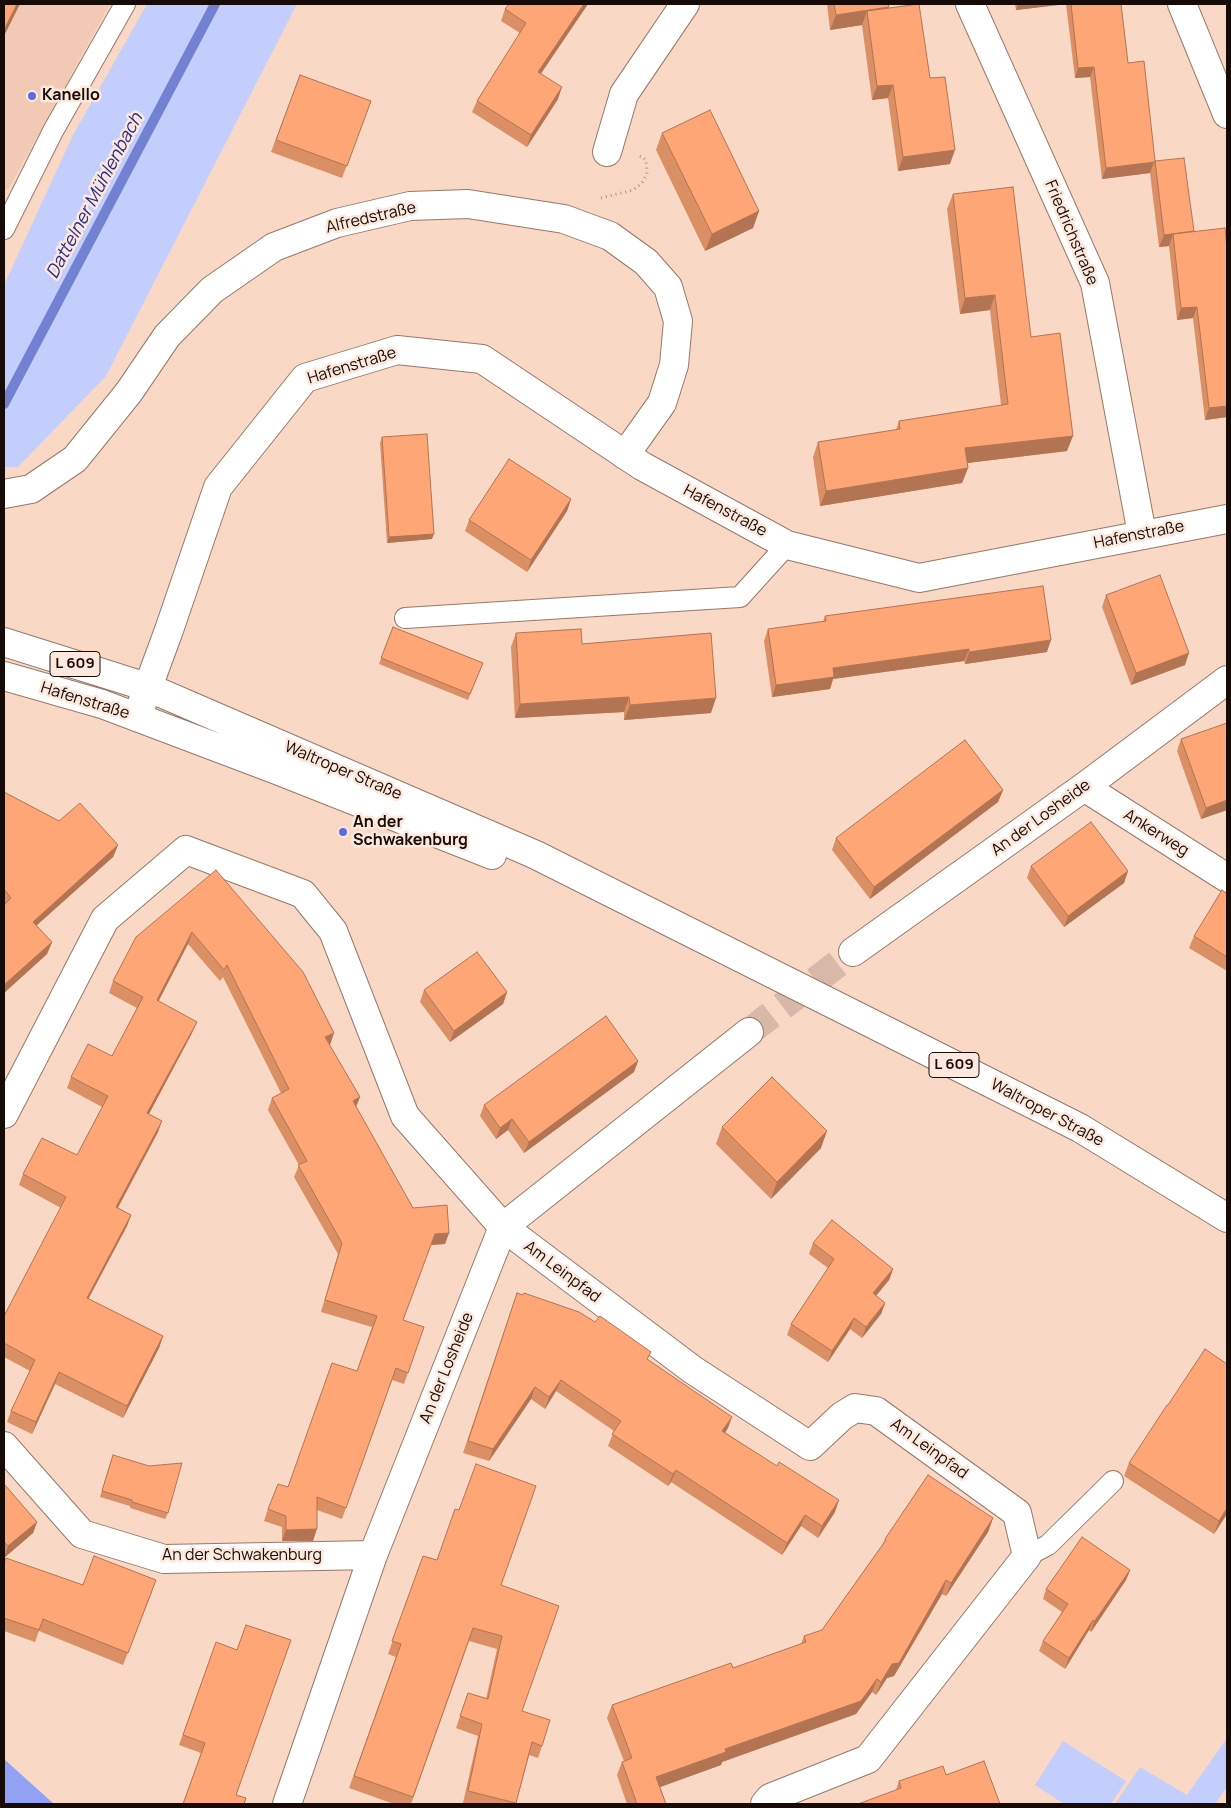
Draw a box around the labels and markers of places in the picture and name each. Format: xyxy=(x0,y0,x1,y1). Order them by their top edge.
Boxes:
place label: Kanello xyxy=(42,86,100,106)
marker: Kanello xyxy=(26,90,38,102)
place label: An der Schwakenburg xyxy=(353,813,468,851)
marker: An der Schwakenburg xyxy=(337,826,349,838)

